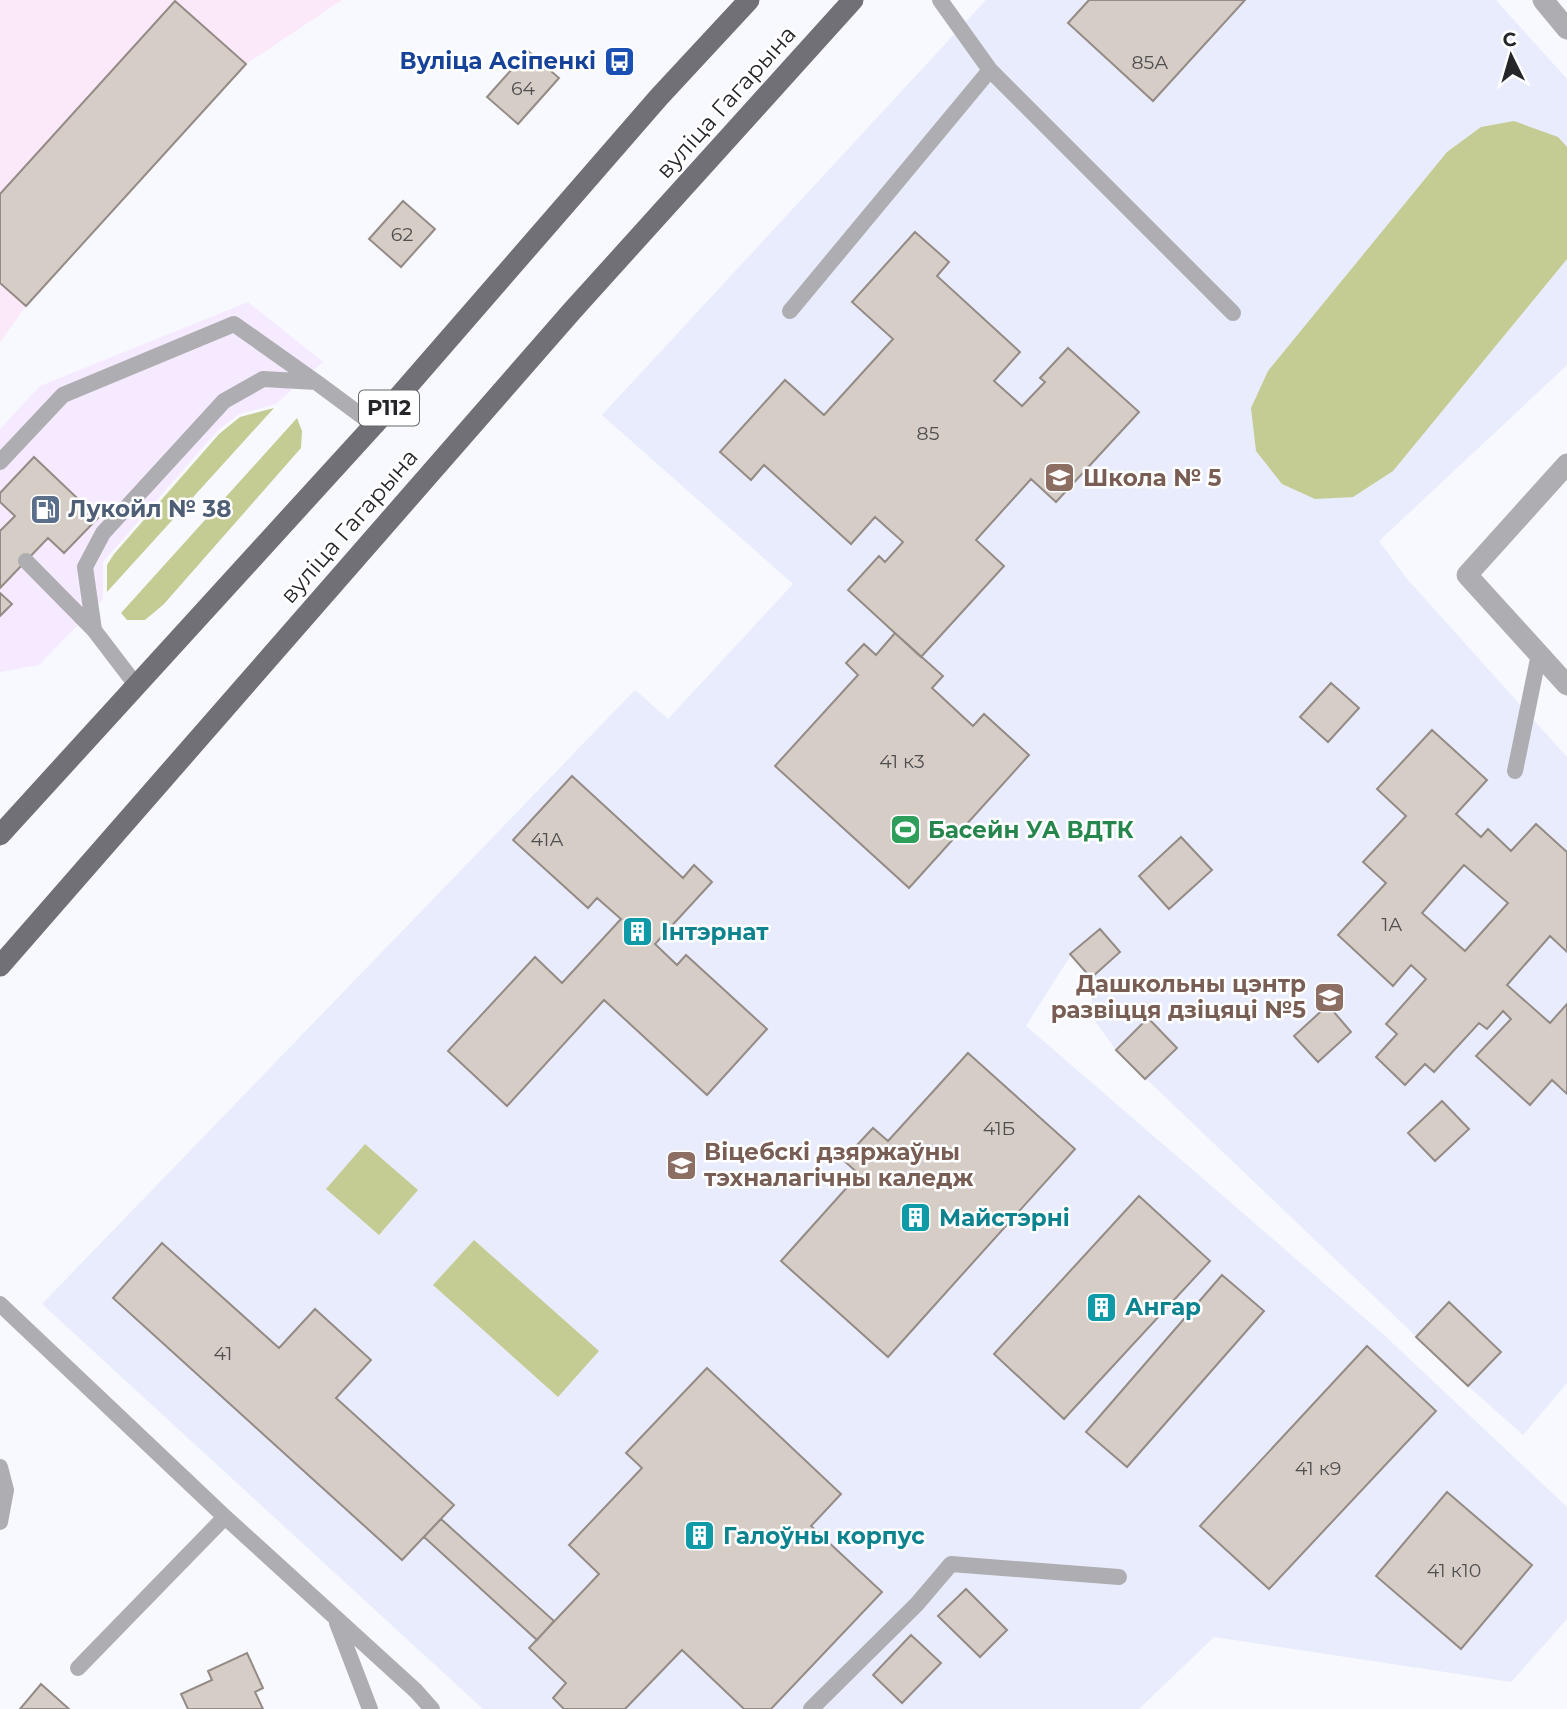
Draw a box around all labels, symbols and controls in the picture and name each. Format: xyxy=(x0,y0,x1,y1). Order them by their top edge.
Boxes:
street label: вуліца Гагарына xyxy=(650,20,802,184)
north arrow xyxy=(1476,21,1546,91)
text: С xyxy=(1502,27,1518,52)
bus stop icon: Вуліца Асіпенкі xyxy=(602,44,636,78)
place label: Вуліца Асіпенкі xyxy=(400,47,596,75)
house number: 85А xyxy=(1131,51,1169,74)
house number: 64 xyxy=(511,77,536,100)
house number: 62 xyxy=(391,223,413,246)
road number: Р112 xyxy=(359,390,419,426)
house number: 85 xyxy=(917,422,940,445)
street label: вуліца Гагарына xyxy=(274,443,424,609)
school or university icon: Школа № 5 xyxy=(1043,461,1077,495)
place label: Школа № 5 xyxy=(1083,464,1222,492)
fuel station icon: Лукойл № 38 xyxy=(28,492,62,526)
place label: Лукойл № 38 xyxy=(68,495,231,523)
house number: 41 к3 xyxy=(879,750,925,773)
sports icon: Басейн УА ВДТК xyxy=(888,813,922,847)
place label: Басейн УА ВДТК xyxy=(928,816,1134,844)
house number: 41А xyxy=(530,828,564,851)
house number: 1А xyxy=(1382,913,1403,936)
building icon: Інтэрнат xyxy=(621,915,655,949)
place label: Інтэрнат xyxy=(661,918,769,946)
place label: Дашкольны цэнтр развіцця дзіцяці №5 xyxy=(1051,970,1306,1024)
school or university icon: Дашкольны цэнтр развіцця дзіцяці №5 xyxy=(1312,980,1346,1014)
house number: 41Б xyxy=(983,1117,1015,1140)
place label: Віцебскі дзяржаўны тэхналагічны каледж xyxy=(704,1138,973,1192)
school or university icon: Віцебскі дзяржаўны тэхналагічны каледж xyxy=(664,1148,698,1182)
building icon: Майстэрні xyxy=(899,1201,933,1235)
place label: Майстэрні xyxy=(939,1204,1070,1232)
building icon: Ангар xyxy=(1085,1290,1119,1324)
place label: Ангар xyxy=(1125,1293,1201,1321)
house number: 41 xyxy=(214,1342,232,1365)
house number: 41 к9 xyxy=(1295,1457,1341,1480)
building icon: Галоўны корпус xyxy=(683,1519,717,1553)
place label: Галоўны корпус xyxy=(723,1522,925,1550)
house number: 41 к10 xyxy=(1427,1559,1481,1582)

